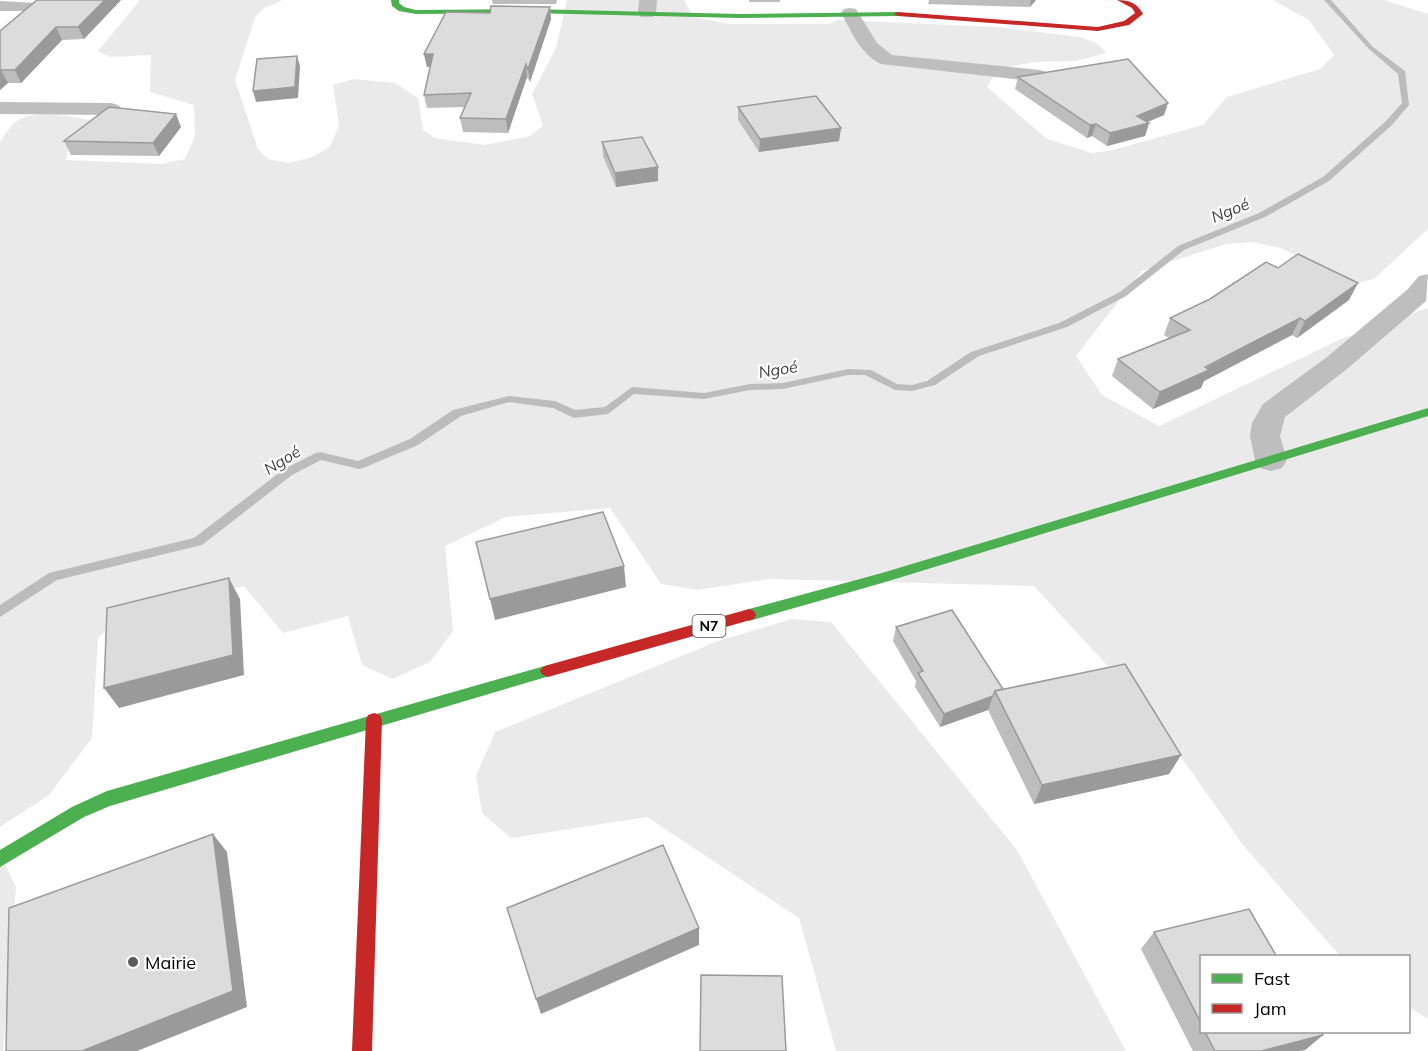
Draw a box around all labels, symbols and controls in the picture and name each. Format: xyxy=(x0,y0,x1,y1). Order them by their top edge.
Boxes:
water label: Ngoé xyxy=(1208,193,1252,227)
water label: Ngoé xyxy=(757,356,799,382)
water label: Ngoé xyxy=(260,441,304,479)
road number: N7 xyxy=(692,615,726,637)
place label: Mairie xyxy=(145,951,196,974)
marker: Mairie xyxy=(126,955,140,969)
legend xyxy=(1200,955,1410,1033)
text: Fast xyxy=(1254,967,1290,990)
text: Jam xyxy=(1254,997,1287,1020)

